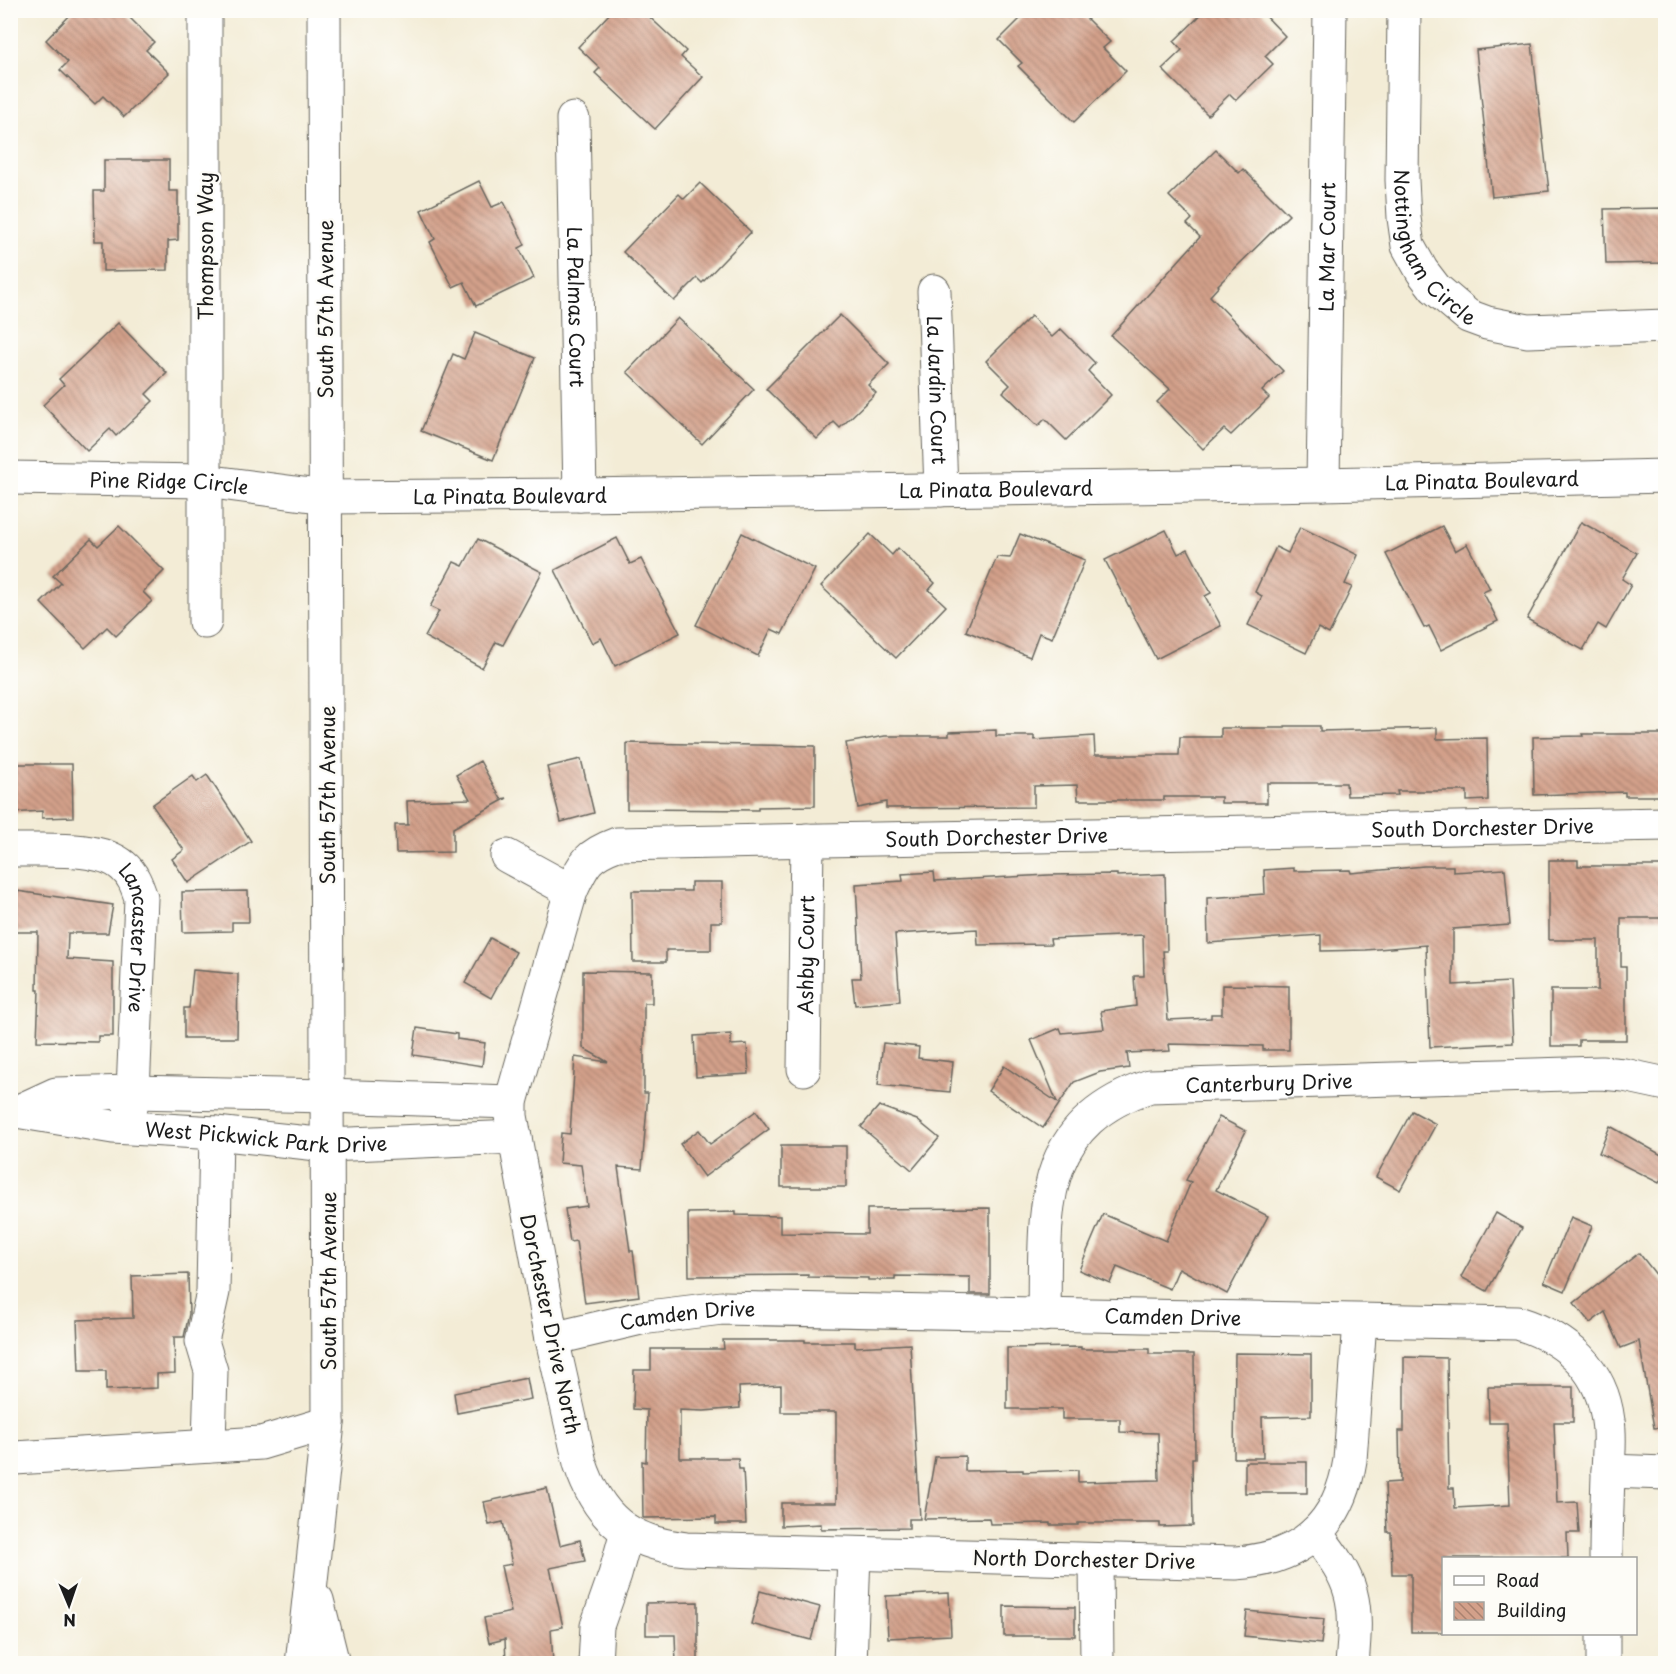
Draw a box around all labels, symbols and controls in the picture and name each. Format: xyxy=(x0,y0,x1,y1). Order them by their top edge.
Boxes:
street label: Nottingham Circle xyxy=(1387,169,1480,332)
street label: Thompson Way xyxy=(190,172,220,320)
street label: La Mar Court xyxy=(1311,182,1342,312)
street label: South 57th Avenue xyxy=(310,220,340,398)
street label: La Palmas Court xyxy=(560,226,593,388)
street label: La Jardin Court xyxy=(920,315,955,465)
street label: La Pinata Boulevard xyxy=(1384,463,1579,498)
street label: Pine Ridge Circle xyxy=(89,464,250,502)
street label: La Pinata Boulevard xyxy=(899,472,1093,505)
street label: La Pinata Boulevard xyxy=(413,480,607,511)
street label: South 57th Avenue xyxy=(312,706,342,884)
street label: South Dorchester Drive xyxy=(1371,810,1594,845)
street label: South Dorchester Drive xyxy=(885,820,1108,854)
street label: Lancaster Drive xyxy=(112,855,156,1013)
street label: Ashby Court xyxy=(790,895,821,1015)
street label: Canterbury Drive xyxy=(1185,1065,1353,1100)
street label: West Pickwick Park Drive xyxy=(144,1114,388,1160)
street label: South 57th Avenue xyxy=(313,1192,343,1370)
street label: Dorchester Drive North xyxy=(513,1211,589,1437)
street label: Camden Drive xyxy=(616,1293,756,1338)
street label: Camden Drive xyxy=(1104,1300,1242,1333)
street label: North Dorchester Drive xyxy=(972,1542,1196,1576)
legend xyxy=(1442,1557,1637,1635)
text: Road xyxy=(1496,1566,1540,1593)
north arrow xyxy=(39,1575,99,1635)
text: Building xyxy=(1496,1596,1566,1623)
text: N xyxy=(63,1609,76,1633)

